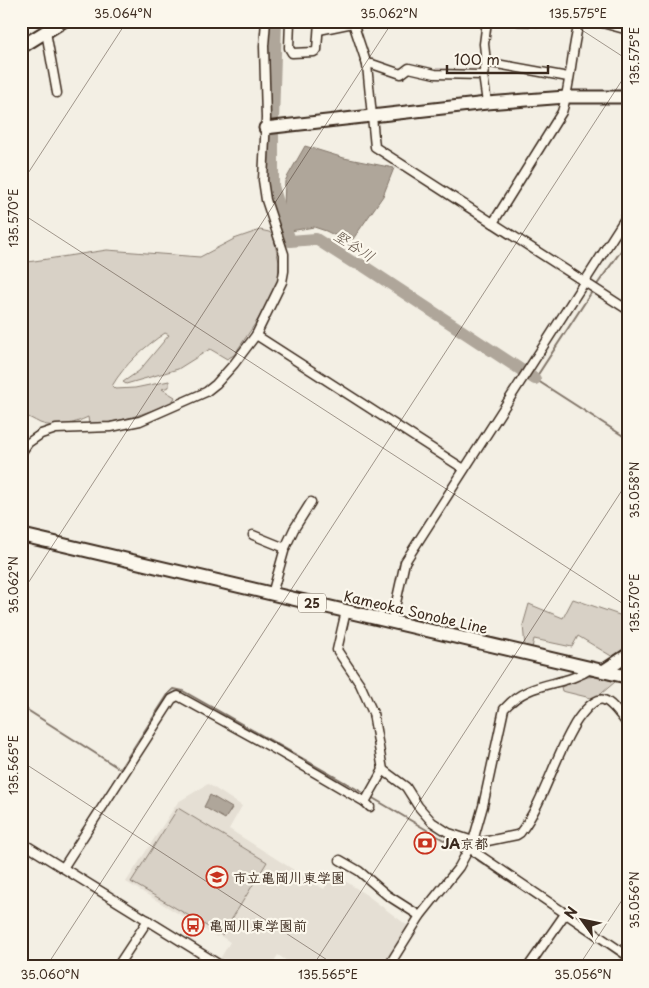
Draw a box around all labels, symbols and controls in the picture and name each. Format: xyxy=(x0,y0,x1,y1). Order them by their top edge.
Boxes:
text: 35.064°N xyxy=(94,4,152,22)
text: 35.062°N xyxy=(360,4,418,22)
text: 135.575°E xyxy=(549,4,607,22)
text: 135.575°E xyxy=(625,27,643,85)
scale bar xyxy=(447,42,548,74)
text: 100 m xyxy=(454,47,500,70)
text: 135.570°E xyxy=(4,189,22,247)
water label: 堅谷川 xyxy=(330,223,380,267)
text: 35.058°N xyxy=(625,462,643,518)
text: 35.062°N xyxy=(4,556,22,614)
text: 135.570°E xyxy=(625,574,643,632)
street label: Kameoka Sonobe Line xyxy=(342,585,490,639)
road number: 25 xyxy=(298,594,326,612)
text: 135.565°E xyxy=(4,735,22,795)
bank icon: JA京都 xyxy=(413,831,437,855)
place label: JA京都 xyxy=(441,833,488,854)
school or university icon: 市立亀岡川東学園 xyxy=(205,865,229,889)
place label: 市立亀岡川東学園 xyxy=(233,867,345,888)
text: 35.056°N xyxy=(625,871,643,929)
north arrow xyxy=(556,896,606,946)
text: N xyxy=(559,902,583,923)
bus stop icon: 亀岡川東学園前 xyxy=(181,913,205,937)
place label: 亀岡川東学園前 xyxy=(209,915,307,936)
text: 35.060°N xyxy=(20,965,80,983)
text: 135.565°E xyxy=(298,965,358,983)
text: 35.056°N xyxy=(554,965,612,983)

